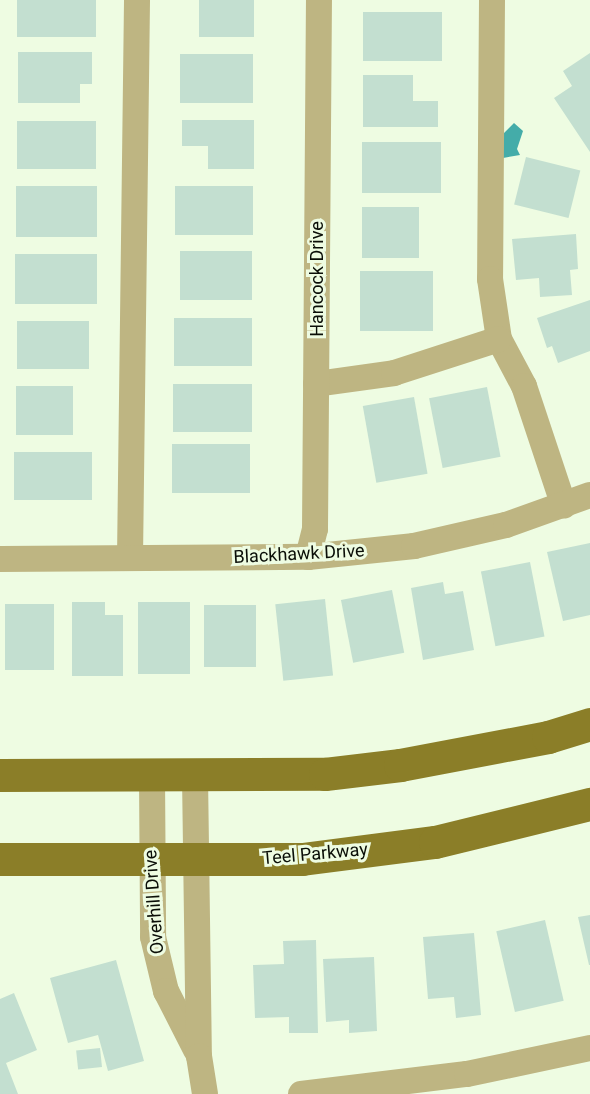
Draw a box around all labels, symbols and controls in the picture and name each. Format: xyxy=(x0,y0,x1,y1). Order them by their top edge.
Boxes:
street label: Hancock Drive xyxy=(306,221,328,337)
street label: Blackhawk Drive xyxy=(233,540,365,568)
street label: Teel Parkway xyxy=(261,839,369,869)
street label: Overhill Drive xyxy=(140,849,168,955)

